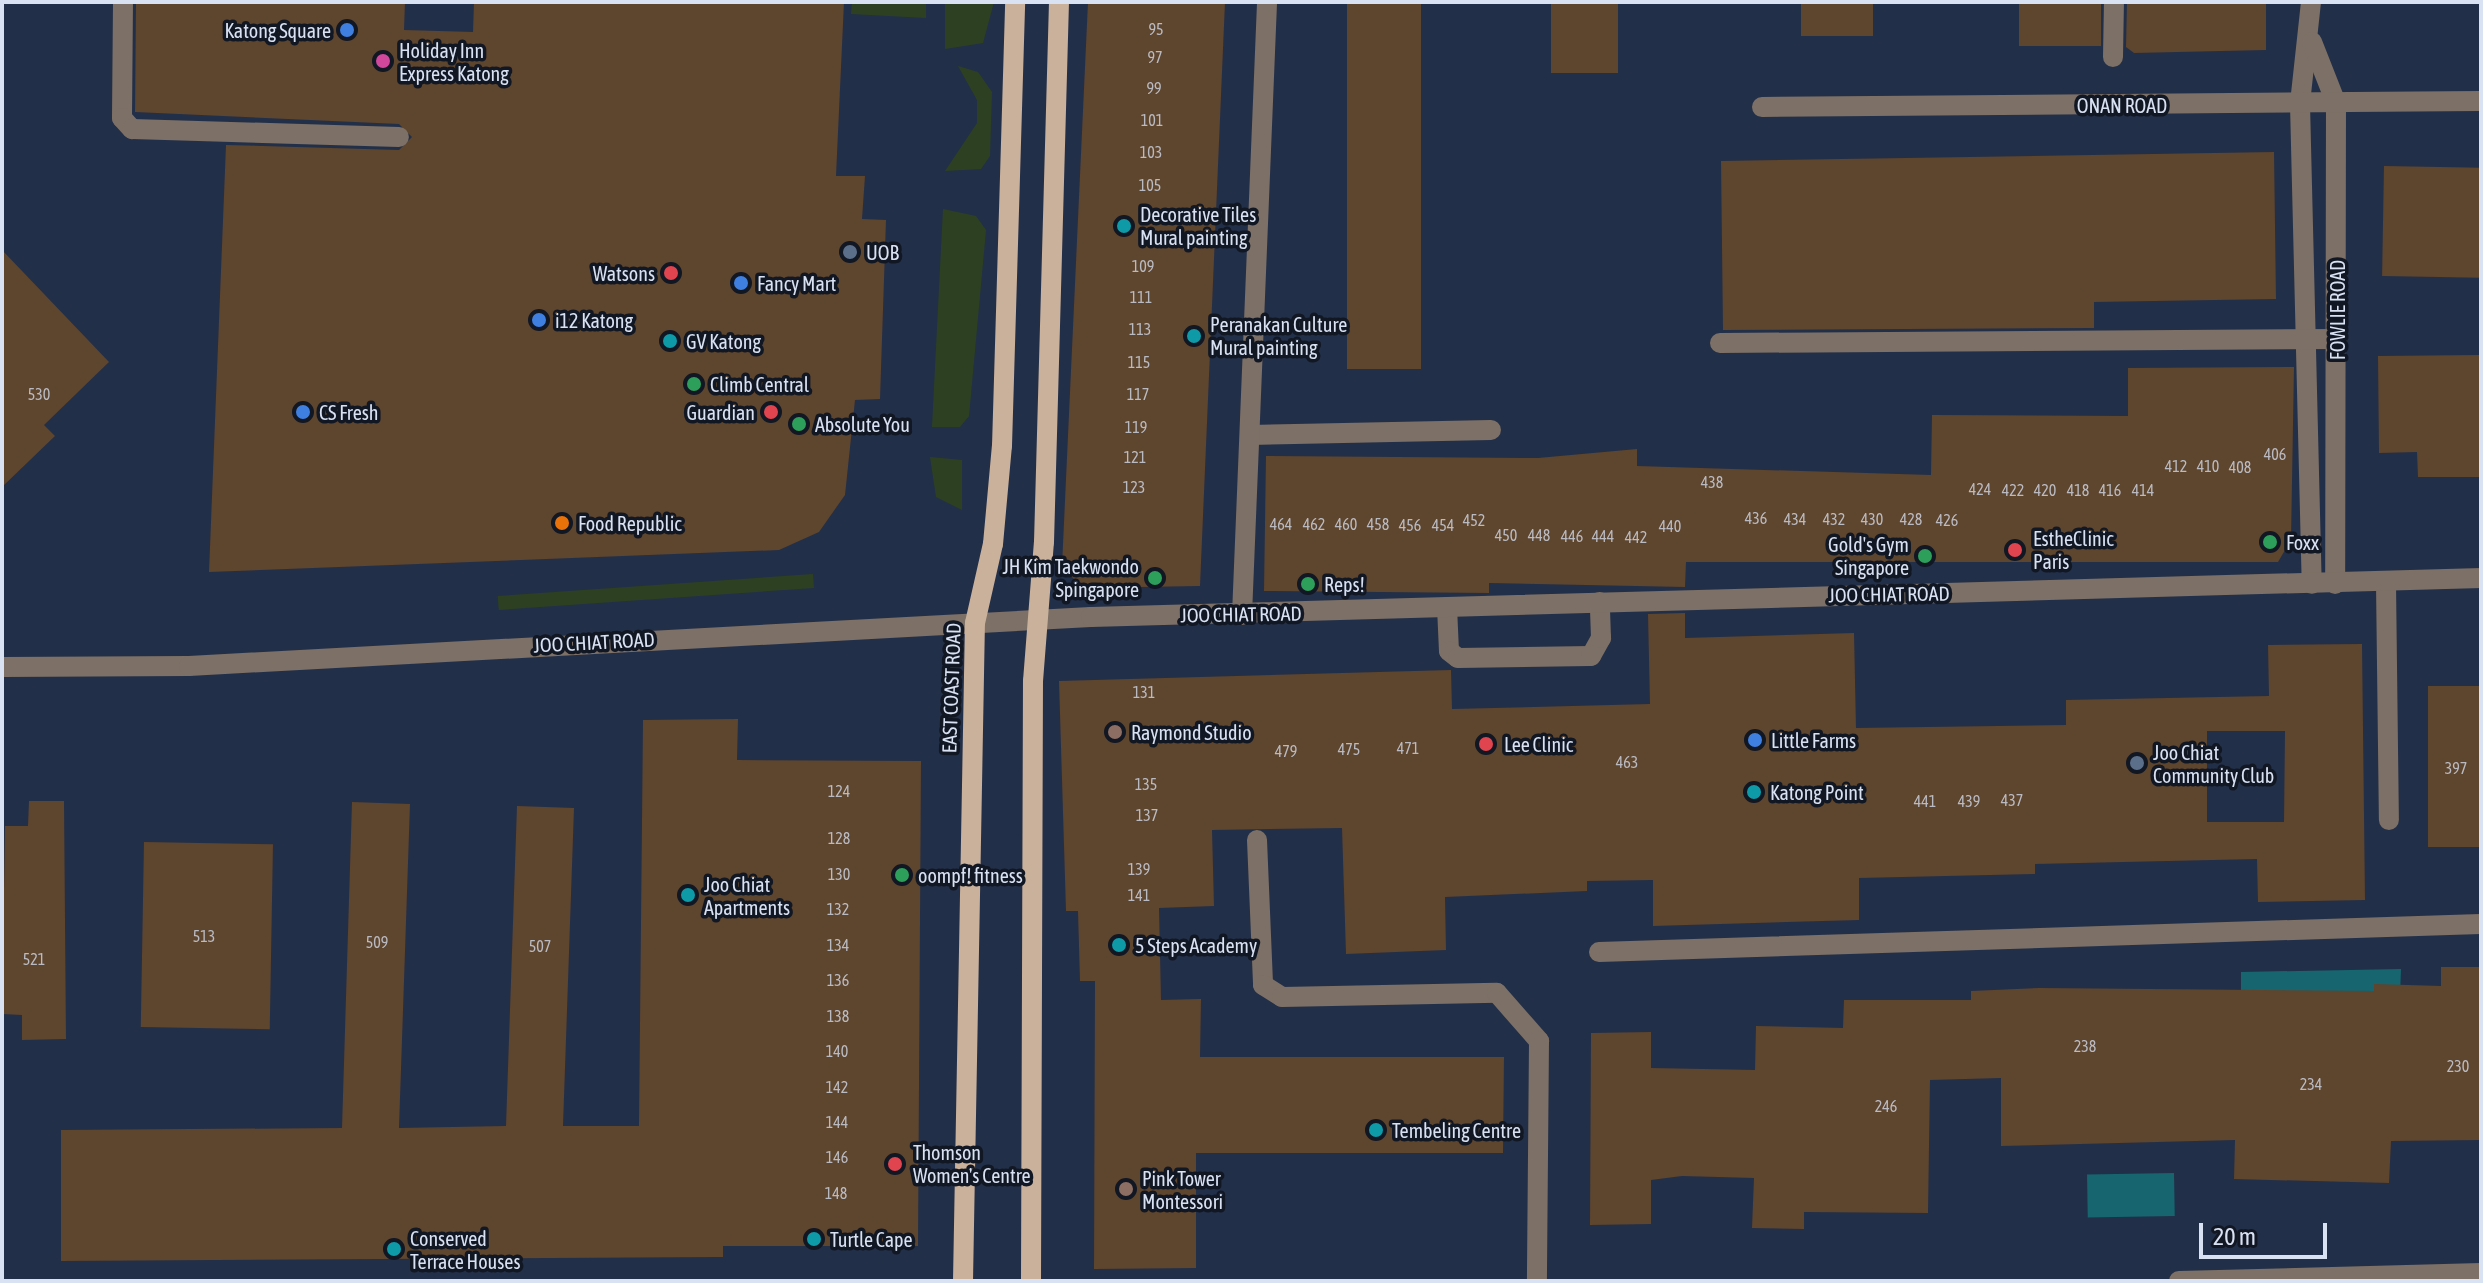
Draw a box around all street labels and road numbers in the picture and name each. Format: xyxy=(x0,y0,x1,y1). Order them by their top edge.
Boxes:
street label: ONAN ROAD xyxy=(2077,93,2167,117)
street label: FOWLIE ROAD xyxy=(2325,260,2349,360)
street label: JOO CHIAT ROAD xyxy=(1828,581,1950,607)
street label: JOO CHIAT ROAD xyxy=(1180,601,1302,627)
street label: EAST COAST ROAD xyxy=(937,622,965,754)
street label: JOO CHIAT ROAD xyxy=(533,627,655,657)

